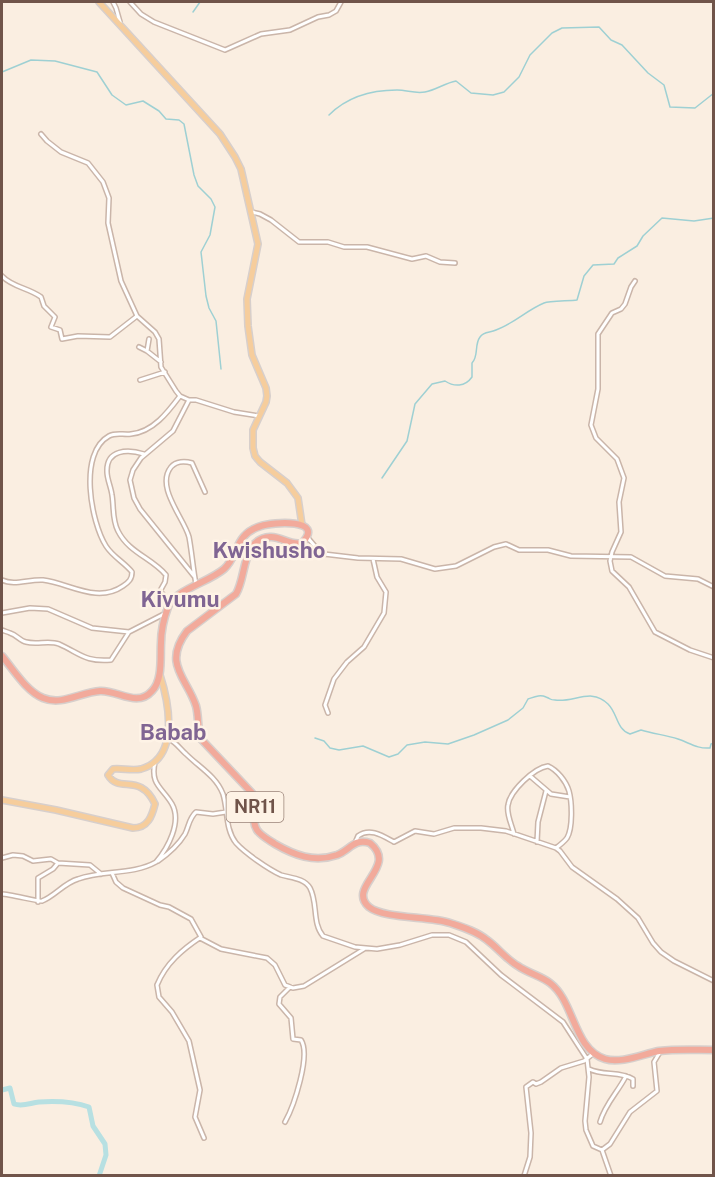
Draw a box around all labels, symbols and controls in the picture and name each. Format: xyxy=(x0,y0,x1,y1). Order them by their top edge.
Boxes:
district label: Kwishusho xyxy=(213,537,325,563)
district label: Kivumu xyxy=(140,586,220,612)
district label: Babab xyxy=(140,719,206,745)
road number: NR11 xyxy=(226,792,284,822)

